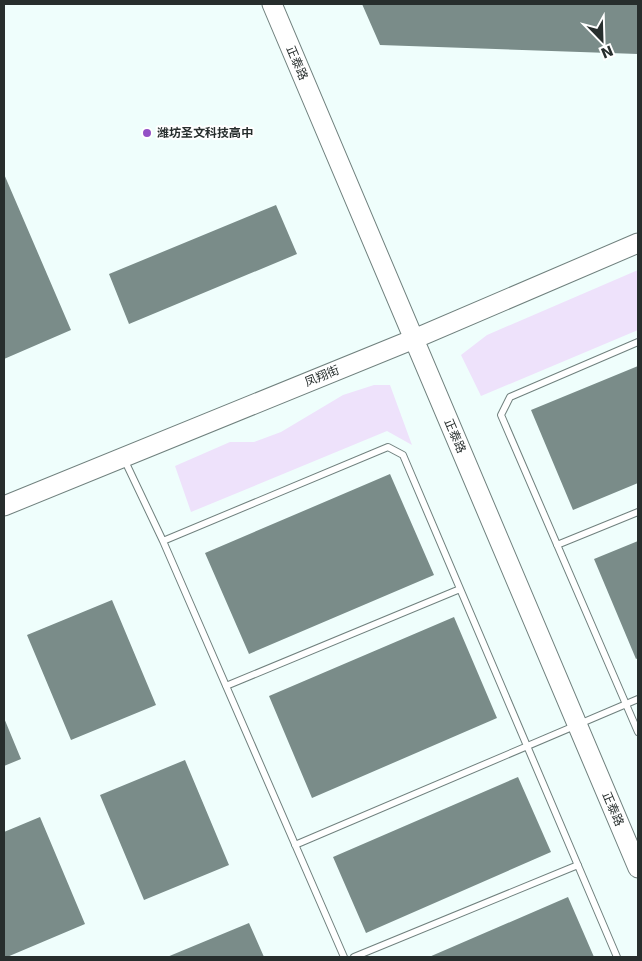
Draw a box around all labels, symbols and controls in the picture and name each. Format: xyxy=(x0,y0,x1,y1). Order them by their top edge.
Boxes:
north arrow xyxy=(577,15,627,65)
text: N xyxy=(599,42,616,62)
street label: 正泰路 xyxy=(284,44,310,82)
place label: 潍坊圣文科技高中 xyxy=(157,126,253,140)
marker: 潍坊圣文科技高中 xyxy=(141,127,153,139)
street label: 凤翔街 xyxy=(303,363,341,389)
street label: 正泰路 xyxy=(442,417,468,455)
street label: 正泰路 xyxy=(600,790,626,828)

